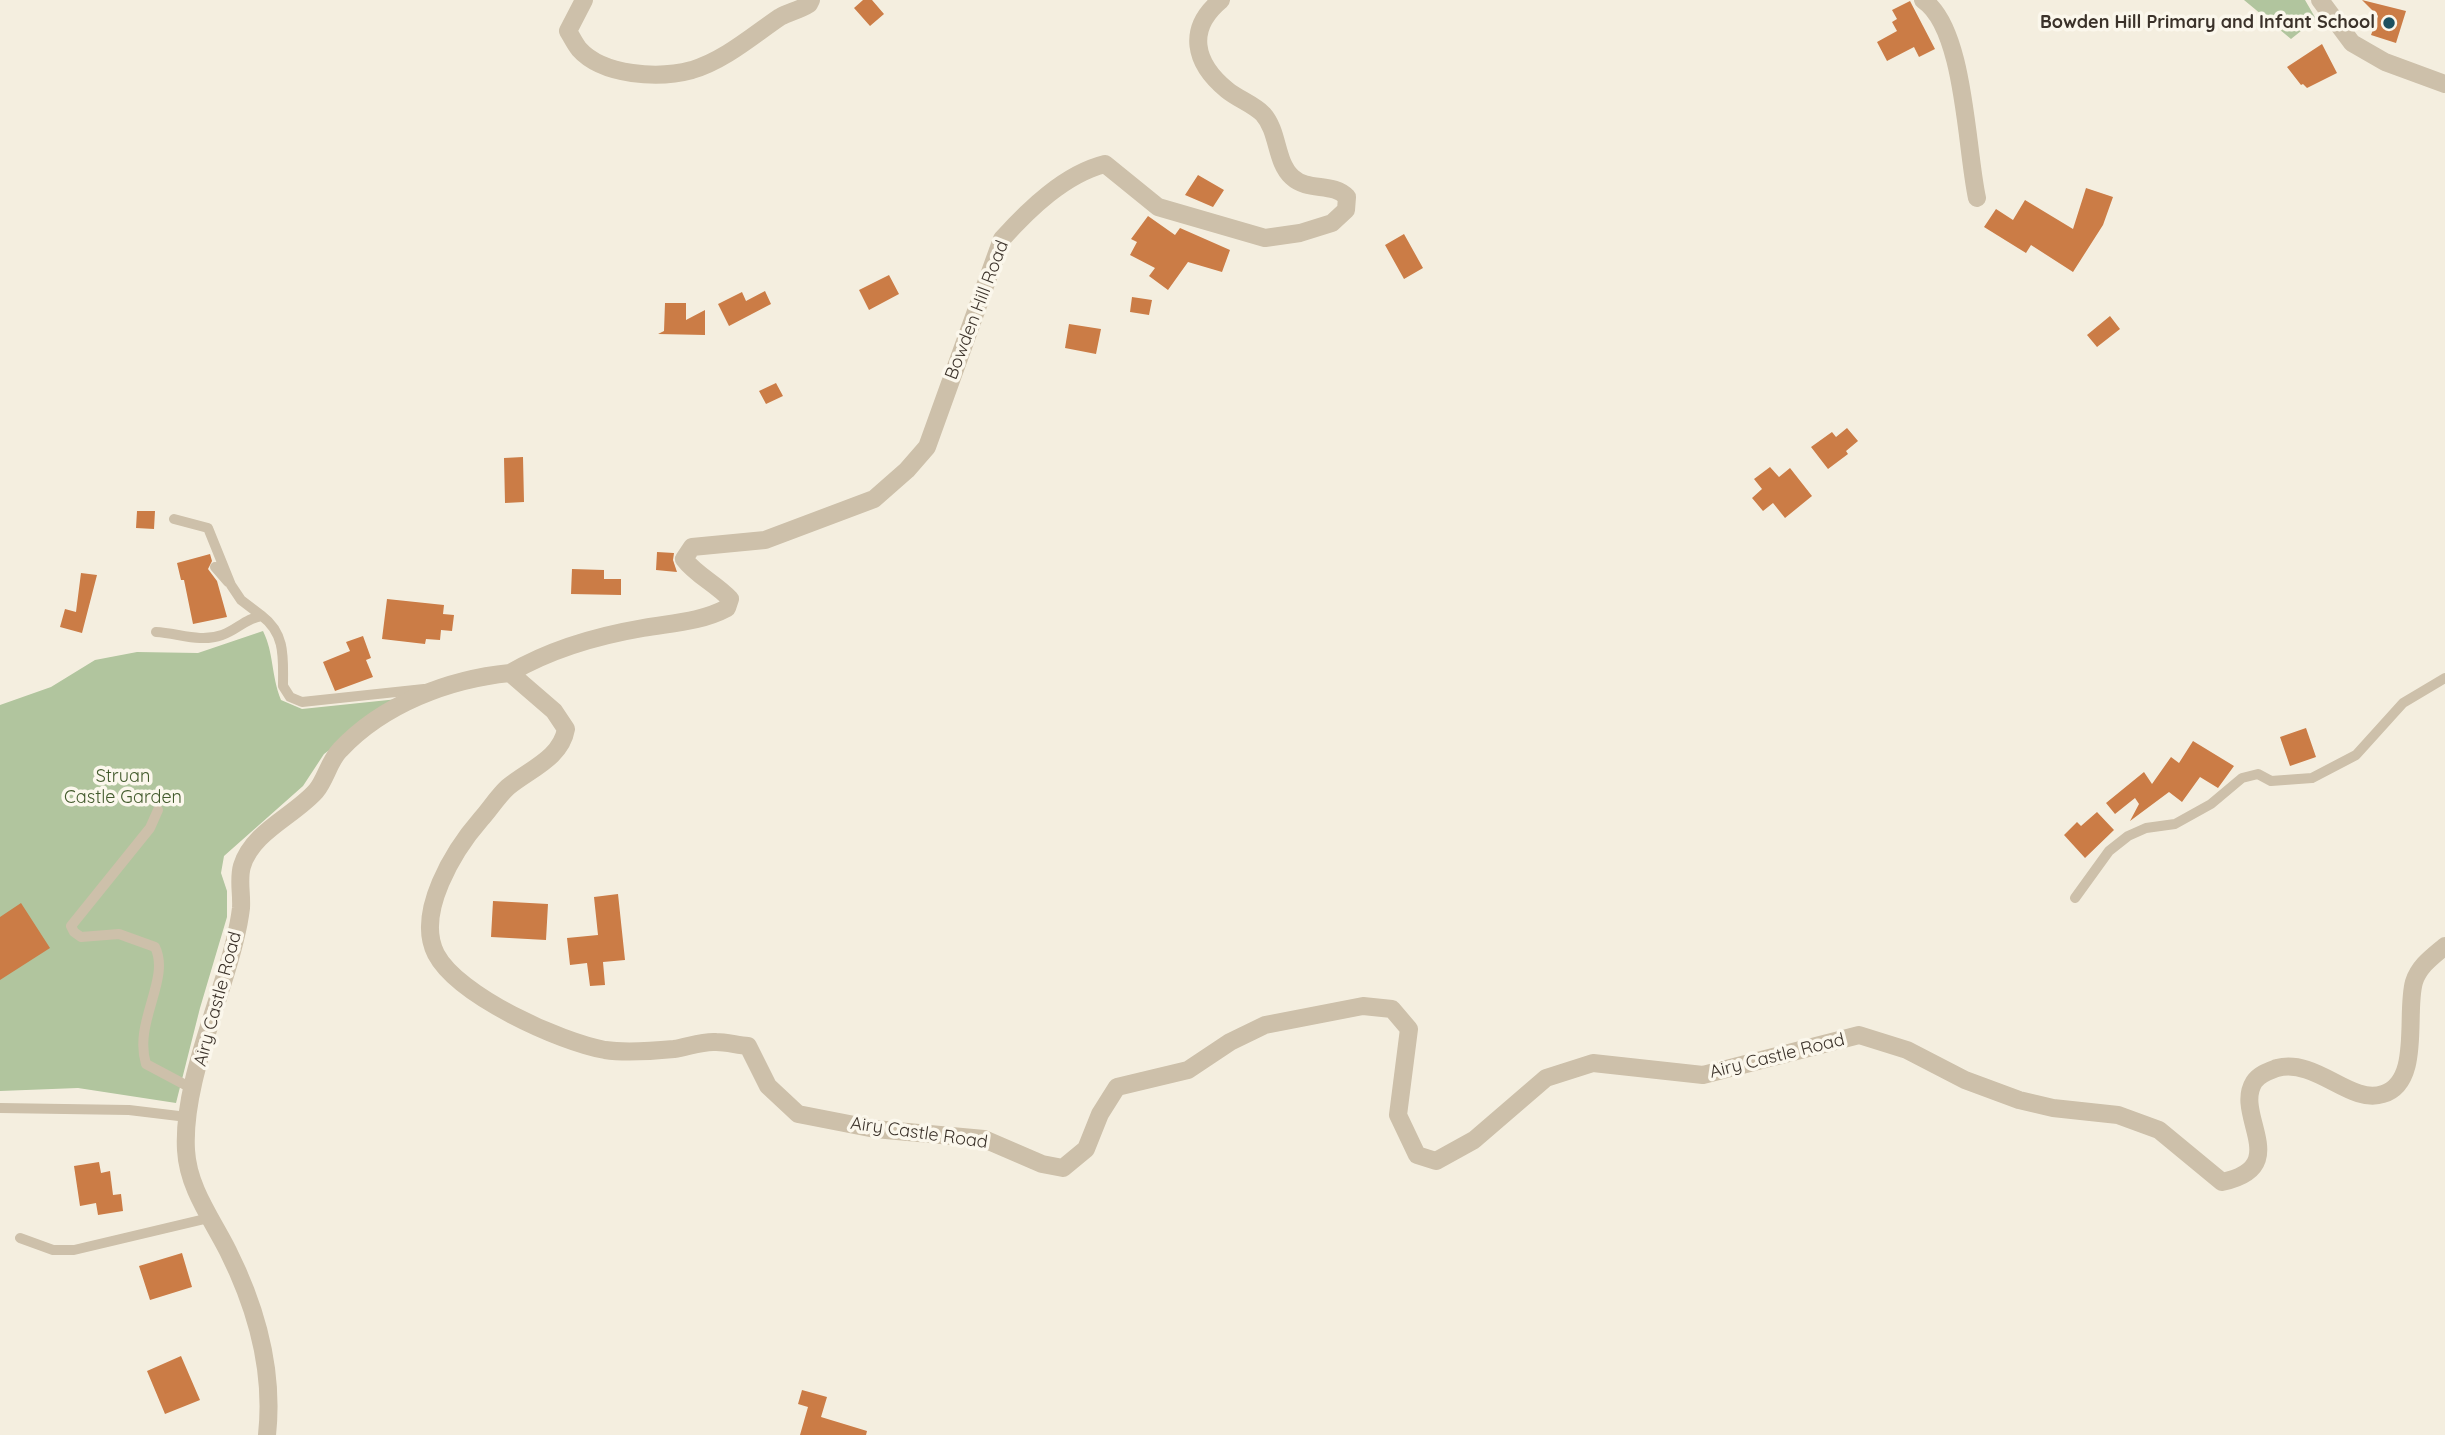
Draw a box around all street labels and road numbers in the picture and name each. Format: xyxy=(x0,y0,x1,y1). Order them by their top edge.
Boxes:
street label: Bowden Hill Road xyxy=(941,237,1013,383)
street label: Airy Castle Road xyxy=(190,929,246,1069)
street label: Airy Castle Road xyxy=(1707,1029,1847,1083)
street label: Airy Castle Road xyxy=(849,1113,989,1153)

